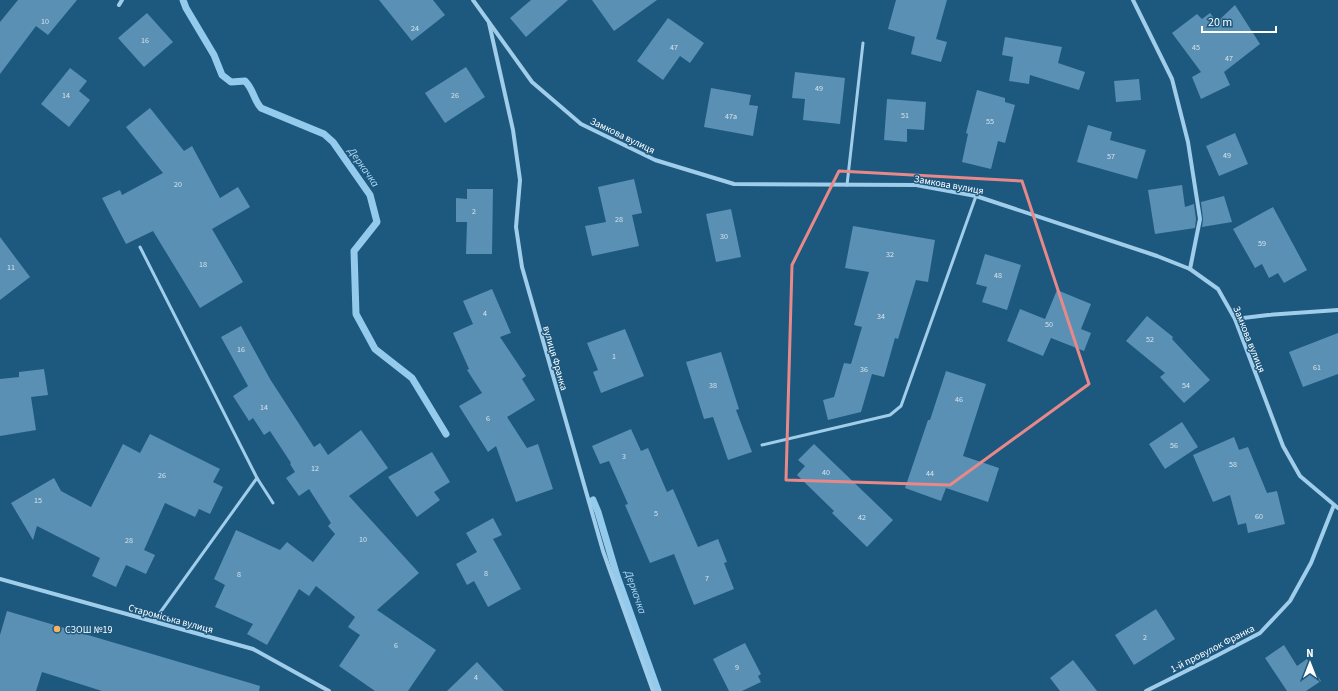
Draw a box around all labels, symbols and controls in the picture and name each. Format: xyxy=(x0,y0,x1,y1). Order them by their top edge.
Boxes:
scale bar xyxy=(1202,8,1276,34)
text: 20 m xyxy=(1208,14,1232,31)
house number: 10 xyxy=(41,16,49,27)
house number: 24 xyxy=(411,23,419,34)
house number: 16 xyxy=(141,35,149,46)
house number: 47 xyxy=(670,42,678,53)
house number: 45 xyxy=(1192,42,1200,53)
house number: 47 xyxy=(1225,53,1233,64)
house number: 49 xyxy=(815,83,823,94)
house number: 14 xyxy=(62,90,70,101)
house number: 26 xyxy=(451,90,459,101)
house number: 51 xyxy=(901,110,909,121)
house number: 47а xyxy=(725,111,737,122)
street label: Замкова вулиця xyxy=(588,114,657,158)
house number: 55 xyxy=(986,116,994,127)
water label: Деркачка xyxy=(344,144,383,190)
house number: 49 xyxy=(1223,150,1231,161)
house number: 57 xyxy=(1107,151,1115,162)
street label: Замкова вулиця xyxy=(913,172,985,198)
house number: 20 xyxy=(174,179,182,190)
house number: 2 xyxy=(472,206,476,217)
house number: 28 xyxy=(615,214,623,225)
house number: 30 xyxy=(720,231,728,242)
house number: 59 xyxy=(1258,238,1266,249)
house number: 32 xyxy=(886,249,894,260)
house number: 18 xyxy=(199,259,207,270)
house number: 11 xyxy=(7,262,15,273)
house number: 48 xyxy=(994,270,1002,281)
street label: Замкова вулиця xyxy=(1229,304,1269,375)
house number: 4 xyxy=(483,308,487,319)
house number: 34 xyxy=(877,311,885,322)
house number: 50 xyxy=(1045,319,1053,330)
street label: вулиця Франка xyxy=(539,324,571,392)
house number: 52 xyxy=(1146,334,1154,345)
house number: 16 xyxy=(237,344,245,355)
house number: 1 xyxy=(612,351,616,362)
house number: 61 xyxy=(1313,362,1321,373)
house number: 36 xyxy=(860,364,868,375)
house number: 38 xyxy=(709,380,717,391)
house number: 54 xyxy=(1182,380,1190,391)
house number: 46 xyxy=(955,394,963,405)
house number: 14 xyxy=(260,402,268,413)
house number: 6 xyxy=(486,413,490,424)
house number: 56 xyxy=(1170,440,1178,451)
house number: 3 xyxy=(622,451,626,462)
house number: 58 xyxy=(1229,459,1237,470)
house number: 12 xyxy=(311,463,319,474)
house number: 40 xyxy=(822,467,830,478)
house number: 44 xyxy=(926,468,934,479)
house number: 26 xyxy=(158,470,166,481)
house number: 15 xyxy=(34,495,42,506)
house number: 5 xyxy=(654,508,658,519)
house number: 60 xyxy=(1255,511,1263,522)
house number: 42 xyxy=(858,512,866,523)
house number: 10 xyxy=(359,534,367,545)
house number: 28 xyxy=(125,535,133,546)
water label: Деркачка xyxy=(621,567,650,616)
house number: 8 xyxy=(484,568,488,579)
house number: 8 xyxy=(237,569,241,580)
house number: 7 xyxy=(705,573,709,584)
street label: Староміська вулиця xyxy=(127,601,215,637)
street label: 1-й провулок Франка xyxy=(1168,622,1257,676)
place label: СЗОШ №19 xyxy=(65,623,112,637)
marker: СЗОШ №19 xyxy=(52,624,62,634)
house number: 2 xyxy=(1143,632,1147,643)
house number: 6 xyxy=(394,640,398,651)
north arrow xyxy=(1290,643,1330,683)
text: N xyxy=(1306,646,1314,661)
house number: 9 xyxy=(735,662,739,673)
house number: 4 xyxy=(474,672,478,683)

